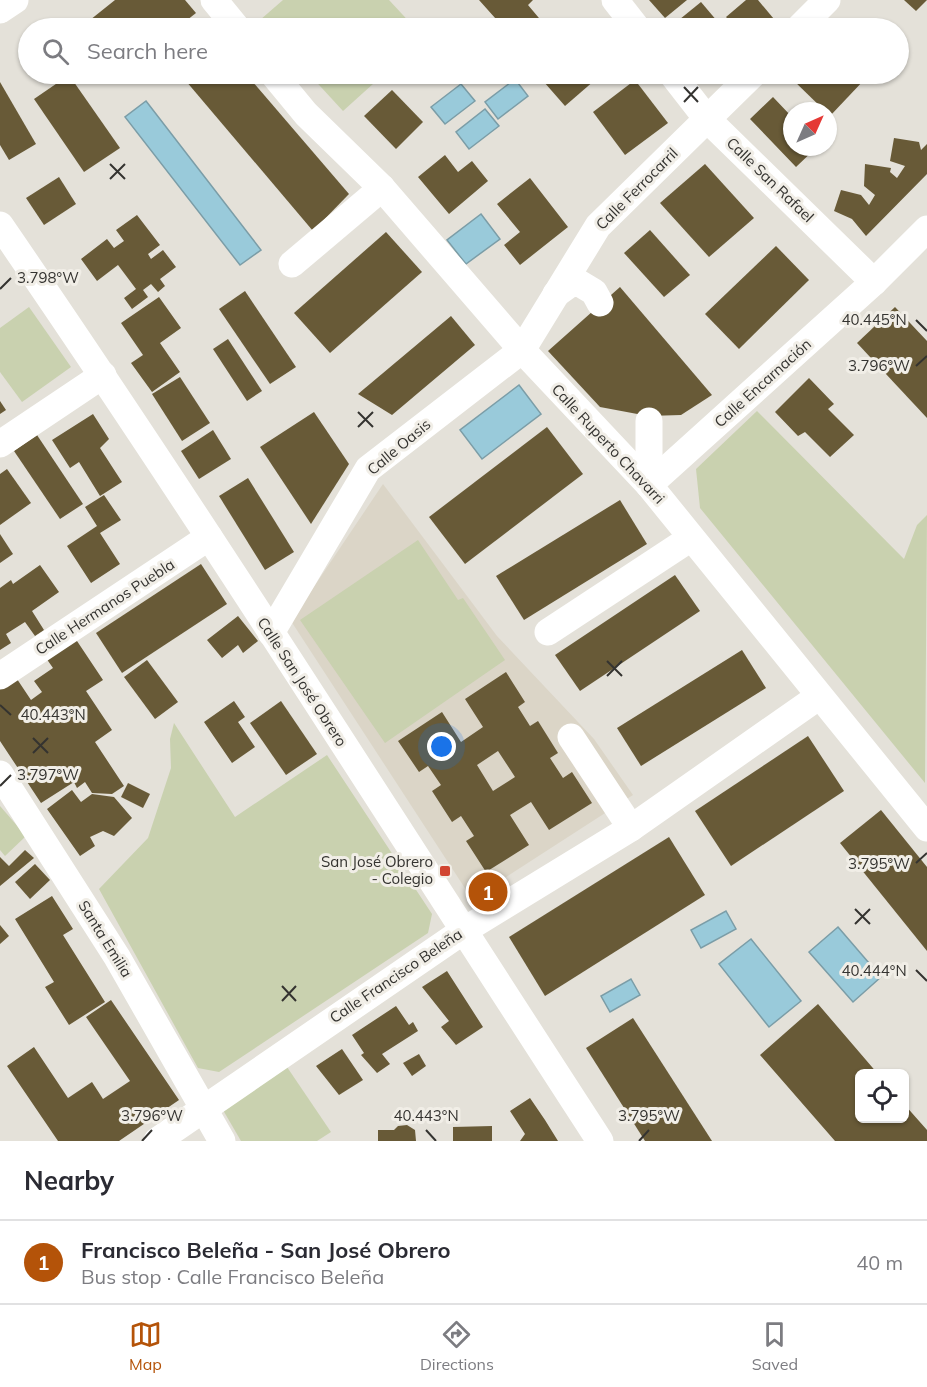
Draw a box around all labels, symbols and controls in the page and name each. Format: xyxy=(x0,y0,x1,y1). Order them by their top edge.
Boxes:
search box xyxy=(18,18,909,84)
icon: search xyxy=(39,35,72,68)
text: Search here xyxy=(87,37,208,65)
north arrow xyxy=(783,102,837,156)
street label: Calle San Rafael xyxy=(723,133,818,226)
street label: Calle Ferrocarril xyxy=(592,144,682,234)
text: 3.798°W xyxy=(17,268,79,287)
text: 40.445°N xyxy=(841,310,907,329)
street label: Calle Encarnación xyxy=(710,334,815,431)
text: 3.796°W xyxy=(848,356,910,375)
street label: Calle Ruperto Chavarri xyxy=(548,380,669,508)
street label: Calle Oasis xyxy=(363,415,434,479)
street label: Calle Hermanos Puebla xyxy=(32,554,178,659)
street label: Calle San José Obrero xyxy=(254,614,351,750)
text: 40.443°N xyxy=(20,705,86,724)
your location xyxy=(427,732,456,761)
text: 3.797°W xyxy=(17,765,79,784)
place label: San José Obrero - Colegio xyxy=(321,852,433,888)
text: 3.795°W xyxy=(848,854,910,873)
marker: San José Obrero - Colegio xyxy=(438,864,452,878)
pin: 1 xyxy=(468,870,508,914)
street label: Santa Emilia xyxy=(74,897,137,981)
street label: Calle Francisco Beleña xyxy=(326,924,466,1027)
text: 40.444°N xyxy=(841,961,907,980)
map controls xyxy=(855,1069,909,1123)
button: locate xyxy=(855,1069,909,1123)
text: 3.796°W xyxy=(121,1106,183,1125)
text: 40.443°N xyxy=(393,1106,459,1125)
text: 3.795°W xyxy=(618,1106,680,1125)
text: Nearby xyxy=(24,1164,114,1197)
text: Francisco Beleña - San José Obrero xyxy=(81,1236,450,1264)
text: 1 xyxy=(38,1250,50,1275)
text: 40 m xyxy=(856,1250,903,1275)
text: Bus stop · Calle Francisco Beleña xyxy=(81,1264,384,1289)
tab: Map xyxy=(129,1318,162,1374)
tab: Directions xyxy=(420,1318,494,1374)
tab: Saved xyxy=(752,1318,798,1374)

